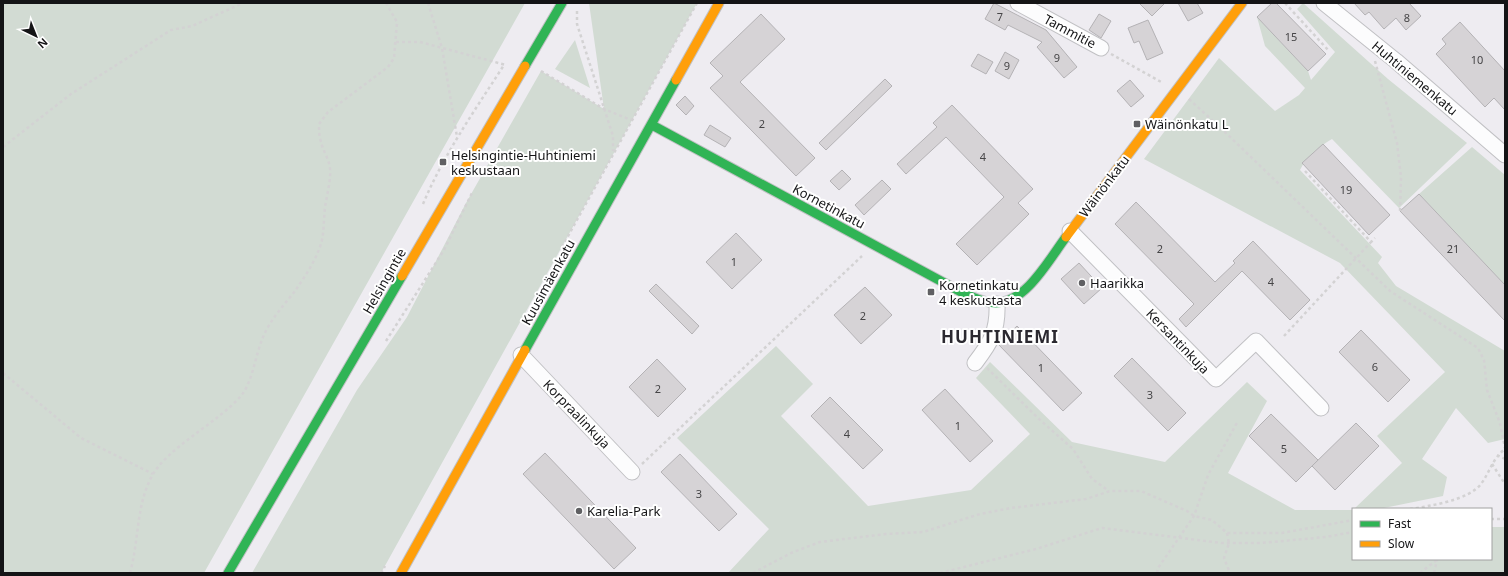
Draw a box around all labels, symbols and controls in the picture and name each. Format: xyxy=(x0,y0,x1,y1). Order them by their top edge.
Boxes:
house number: 7 xyxy=(997,9,1003,24)
street label: Tammitie xyxy=(1041,10,1099,52)
house number: 8 xyxy=(1404,10,1410,25)
north arrow xyxy=(16,16,56,56)
house number: 15 xyxy=(1285,29,1297,44)
text: N xyxy=(35,35,52,52)
street label: Huhtiniemenkatu xyxy=(1368,37,1462,119)
house number: 9 xyxy=(1054,50,1060,65)
house number: 10 xyxy=(1471,52,1483,67)
house number: 9 xyxy=(1004,58,1010,73)
place label: Wäinönkatu L xyxy=(1145,115,1229,133)
house number: 2 xyxy=(759,116,765,131)
marker: Wäinönkatu L xyxy=(1132,119,1142,129)
place label: Helsingintie-Huhtiniemi keskustaan xyxy=(451,146,596,179)
house number: 4 xyxy=(980,149,987,164)
street label: Wäinönkatu xyxy=(1075,151,1133,221)
marker: Helsingintie-Huhtiniemi keskustaan xyxy=(438,157,448,167)
street label: Kornetinkatu xyxy=(790,179,868,233)
house number: 19 xyxy=(1340,182,1352,197)
street label: Kuusimäenkatu xyxy=(517,236,579,328)
house number: 2 xyxy=(1157,241,1163,256)
house number: 21 xyxy=(1447,241,1459,256)
street label: Helsingintie xyxy=(358,245,410,317)
house number: 1 xyxy=(731,254,737,269)
place label: Haarikka xyxy=(1090,274,1144,292)
house number: 4 xyxy=(1268,274,1275,289)
place label: Kornetinkatu 4 keskustasta xyxy=(939,276,1022,309)
marker: Haarikka xyxy=(1077,278,1087,288)
marker: Kornetinkatu 4 keskustasta xyxy=(926,287,936,297)
street label: Kersantinkuja xyxy=(1142,305,1214,377)
house number: 2 xyxy=(860,308,866,323)
district label: HUHTINIEMI xyxy=(941,325,1059,348)
house number: 6 xyxy=(1372,359,1378,374)
house number: 1 xyxy=(1038,360,1044,375)
street label: Korpraalinkuja xyxy=(539,376,615,452)
house number: 2 xyxy=(655,381,661,396)
house number: 3 xyxy=(1147,387,1153,402)
house number: 1 xyxy=(955,418,961,433)
house number: 4 xyxy=(844,426,851,441)
house number: 5 xyxy=(1281,441,1287,456)
house number: 3 xyxy=(696,486,702,501)
place label: Karelia-Park xyxy=(587,502,660,520)
marker: Karelia-Park xyxy=(574,506,584,516)
legend xyxy=(1352,508,1492,560)
text: Fast xyxy=(1388,515,1412,532)
text: Slow xyxy=(1388,535,1415,552)

